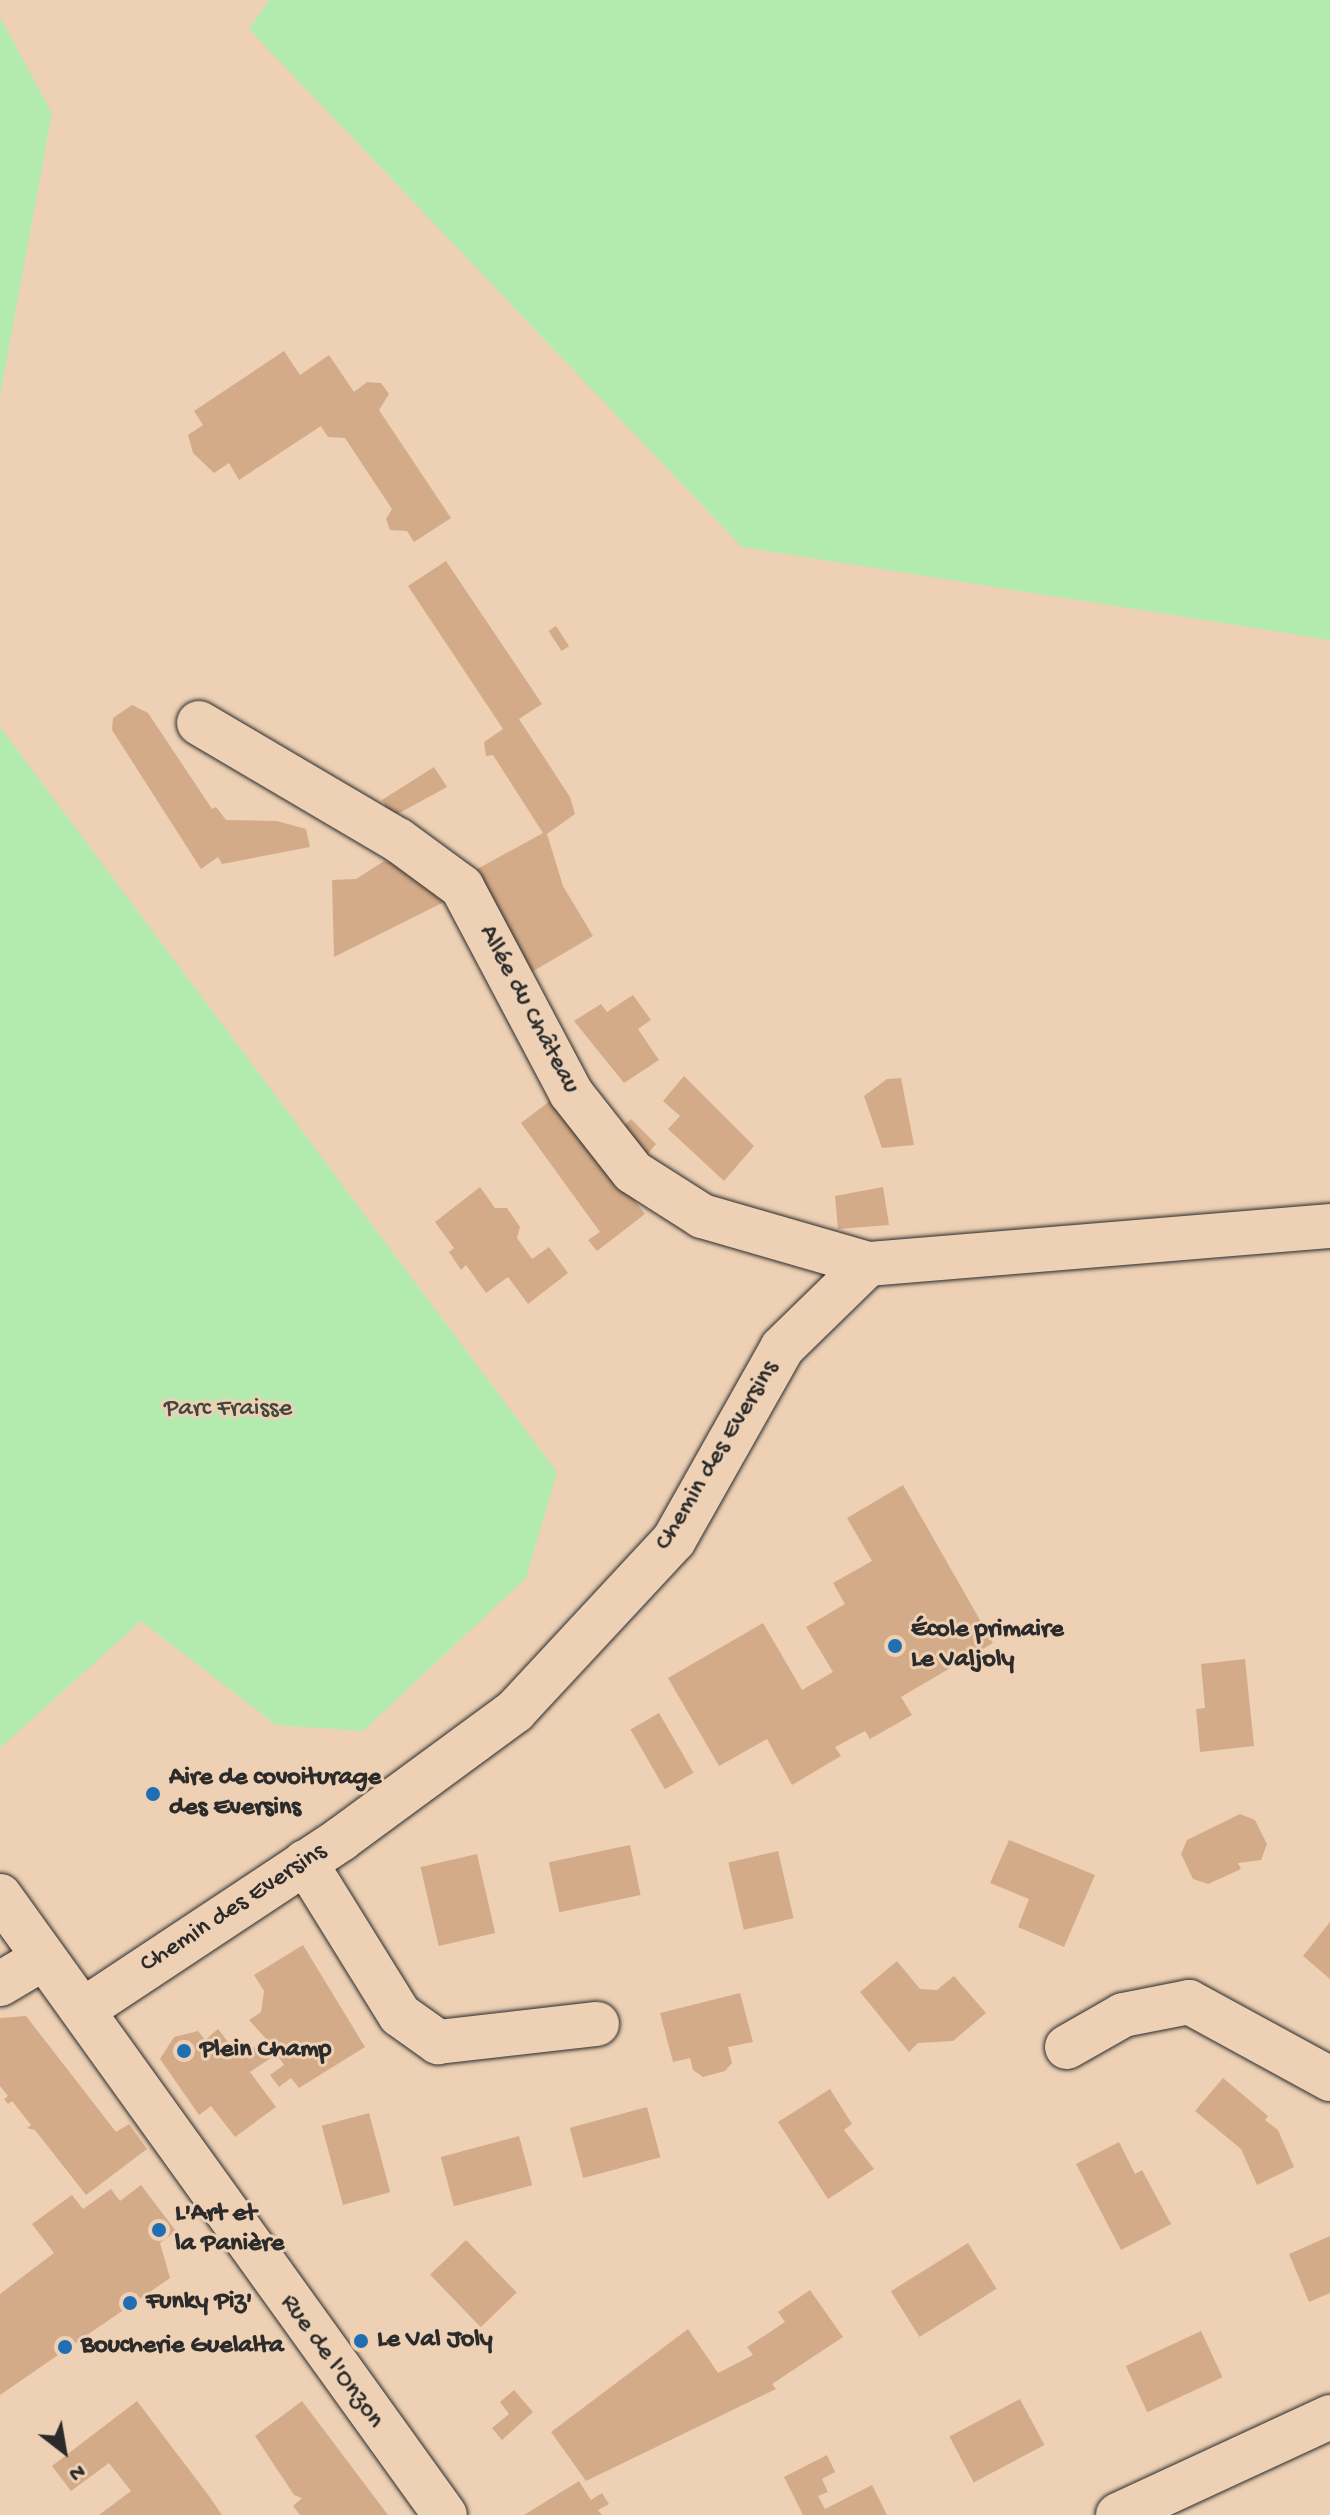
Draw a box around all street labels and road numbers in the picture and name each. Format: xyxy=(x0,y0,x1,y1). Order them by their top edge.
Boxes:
street label: Allée du Château xyxy=(470,920,586,1100)
street label: Chemin des Eversins xyxy=(649,1355,787,1557)
street label: Chemin des Eversins xyxy=(135,1837,333,1981)
street label: Rue de l'Onzon xyxy=(272,2289,390,2435)

